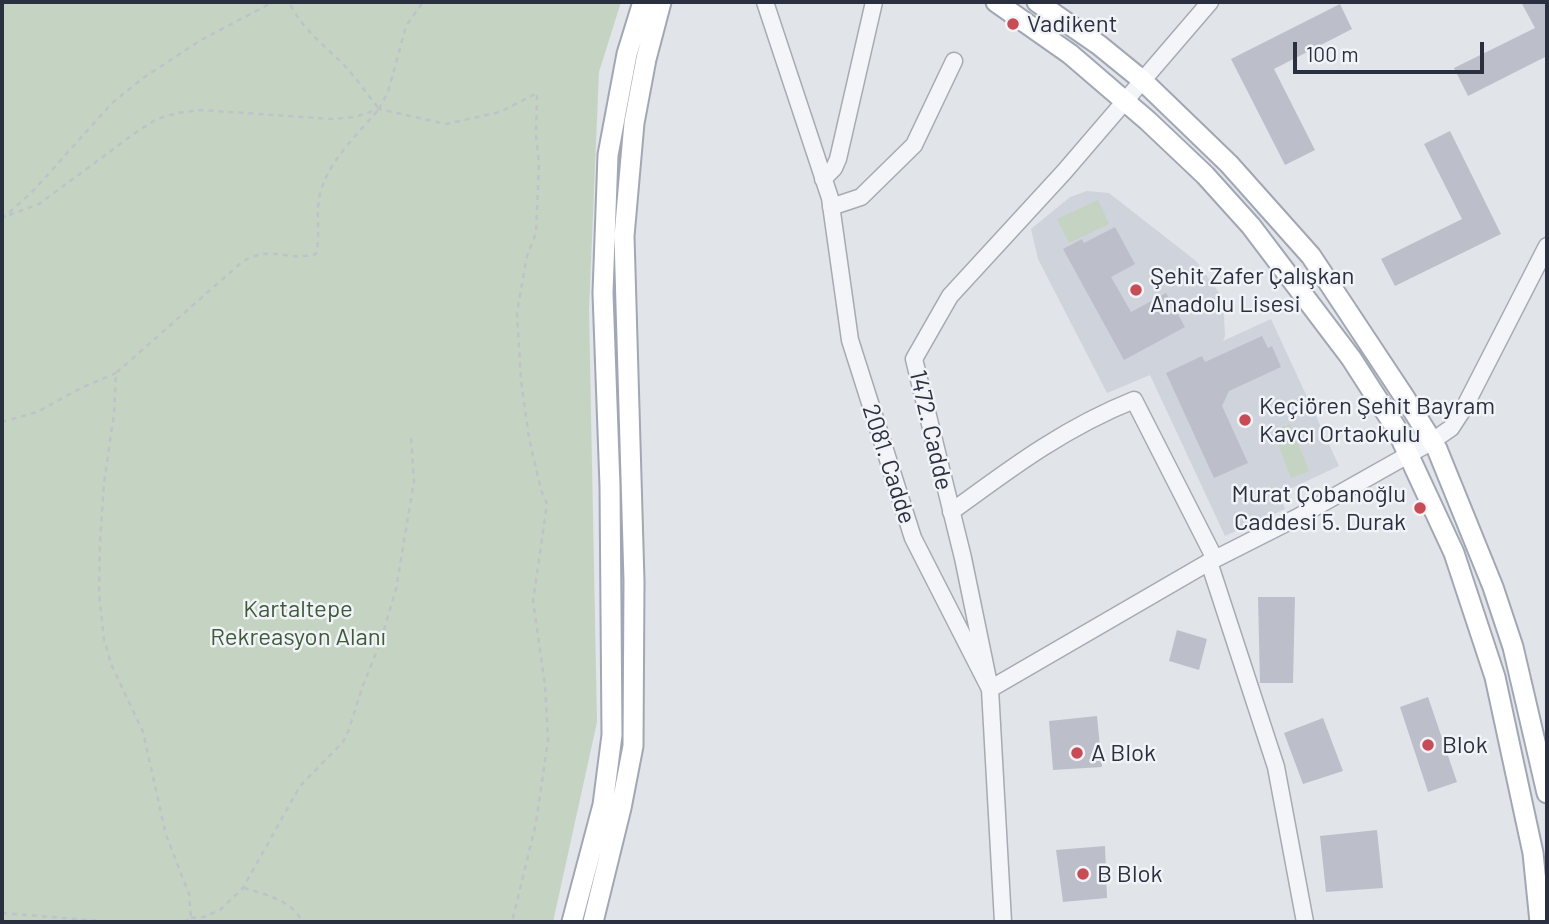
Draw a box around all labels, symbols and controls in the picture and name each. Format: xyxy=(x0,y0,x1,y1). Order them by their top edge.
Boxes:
place label: Vadikent xyxy=(1027,10,1118,38)
marker: Vadikent xyxy=(1005,16,1021,32)
scale bar xyxy=(1297,28,1488,72)
text: 100 m xyxy=(1306,41,1359,66)
place label: Şehit Zafer Çalışkan Anadolu Lisesi xyxy=(1150,262,1354,318)
marker: Şehit Zafer Çalışkan Anadolu Lisesi xyxy=(1128,282,1144,298)
street label: 1472. Cadde xyxy=(903,367,959,493)
place label: Keçiören Şehit Bayram Kavcı Ortaokulu xyxy=(1259,392,1495,448)
street label: 2081. Cadde xyxy=(856,401,922,527)
marker: Keçiören Şehit Bayram Kavcı Ortaokulu xyxy=(1237,412,1253,428)
place label: Murat Çobanoğlu Caddesi 5. Durak xyxy=(1232,480,1406,536)
marker: Murat Çobanoğlu Caddesi 5. Durak xyxy=(1412,500,1428,516)
park label: Kartaltepe Rekreasyon Alanı xyxy=(210,595,386,651)
place label: Blok xyxy=(1442,731,1488,759)
marker: Blok xyxy=(1420,737,1436,753)
place label: A Blok xyxy=(1091,739,1156,767)
marker: A Blok xyxy=(1069,745,1085,761)
place label: B Blok xyxy=(1097,860,1163,888)
marker: B Blok xyxy=(1075,866,1091,882)

